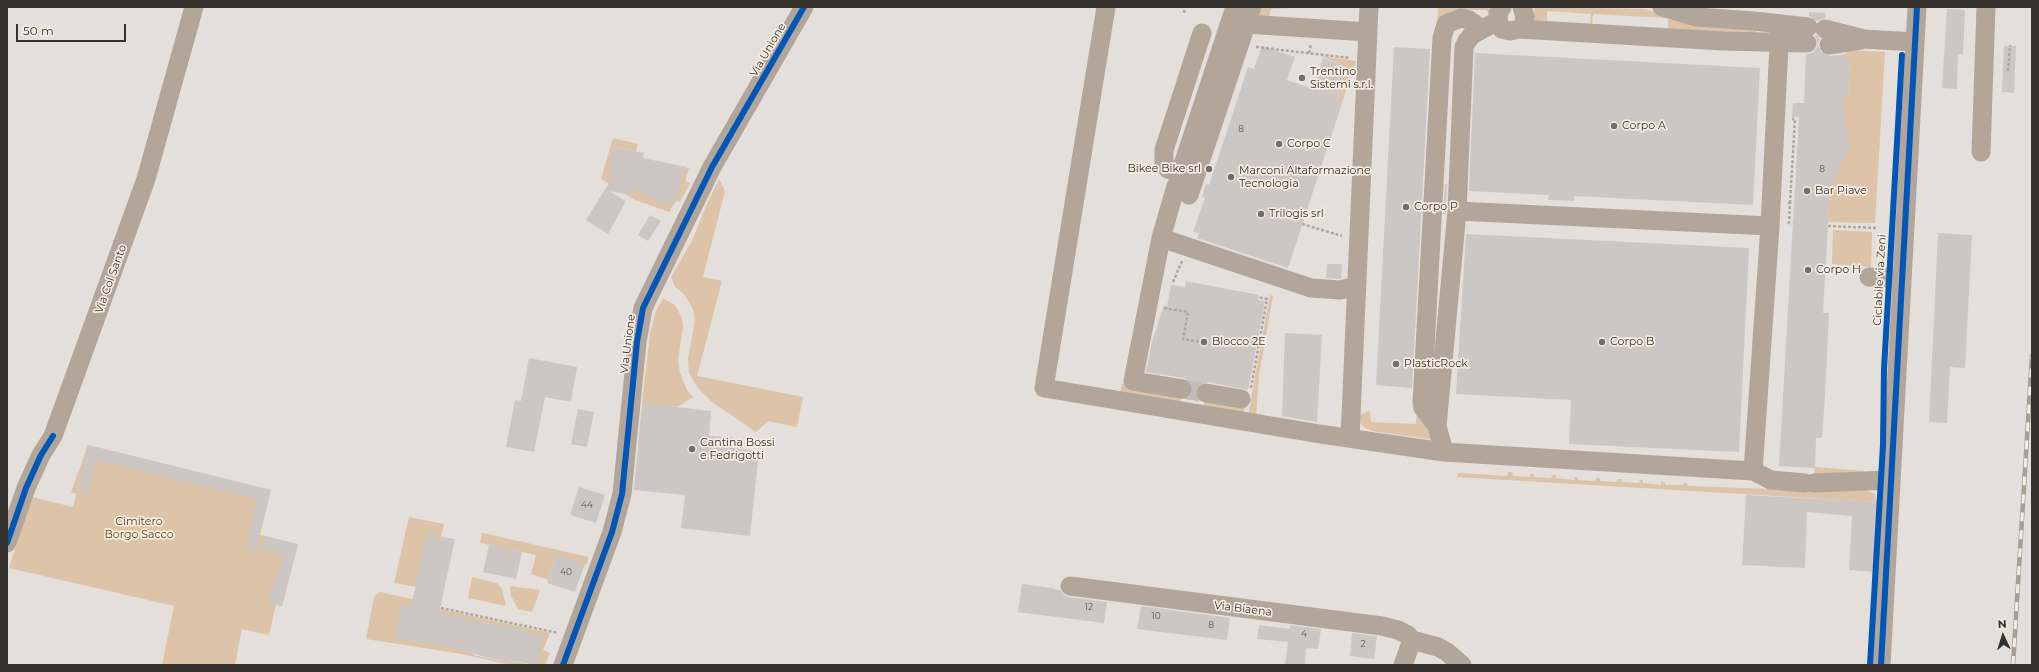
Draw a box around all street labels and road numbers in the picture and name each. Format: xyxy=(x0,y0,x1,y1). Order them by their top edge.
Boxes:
street label: Via Unione xyxy=(747,21,789,79)
street label: Ciclabile via Zeni xyxy=(1871,234,1889,326)
street label: Via Col Santo xyxy=(92,243,130,315)
street label: Via Unione xyxy=(618,313,638,375)
street label: Via Biaena xyxy=(1213,599,1273,619)

